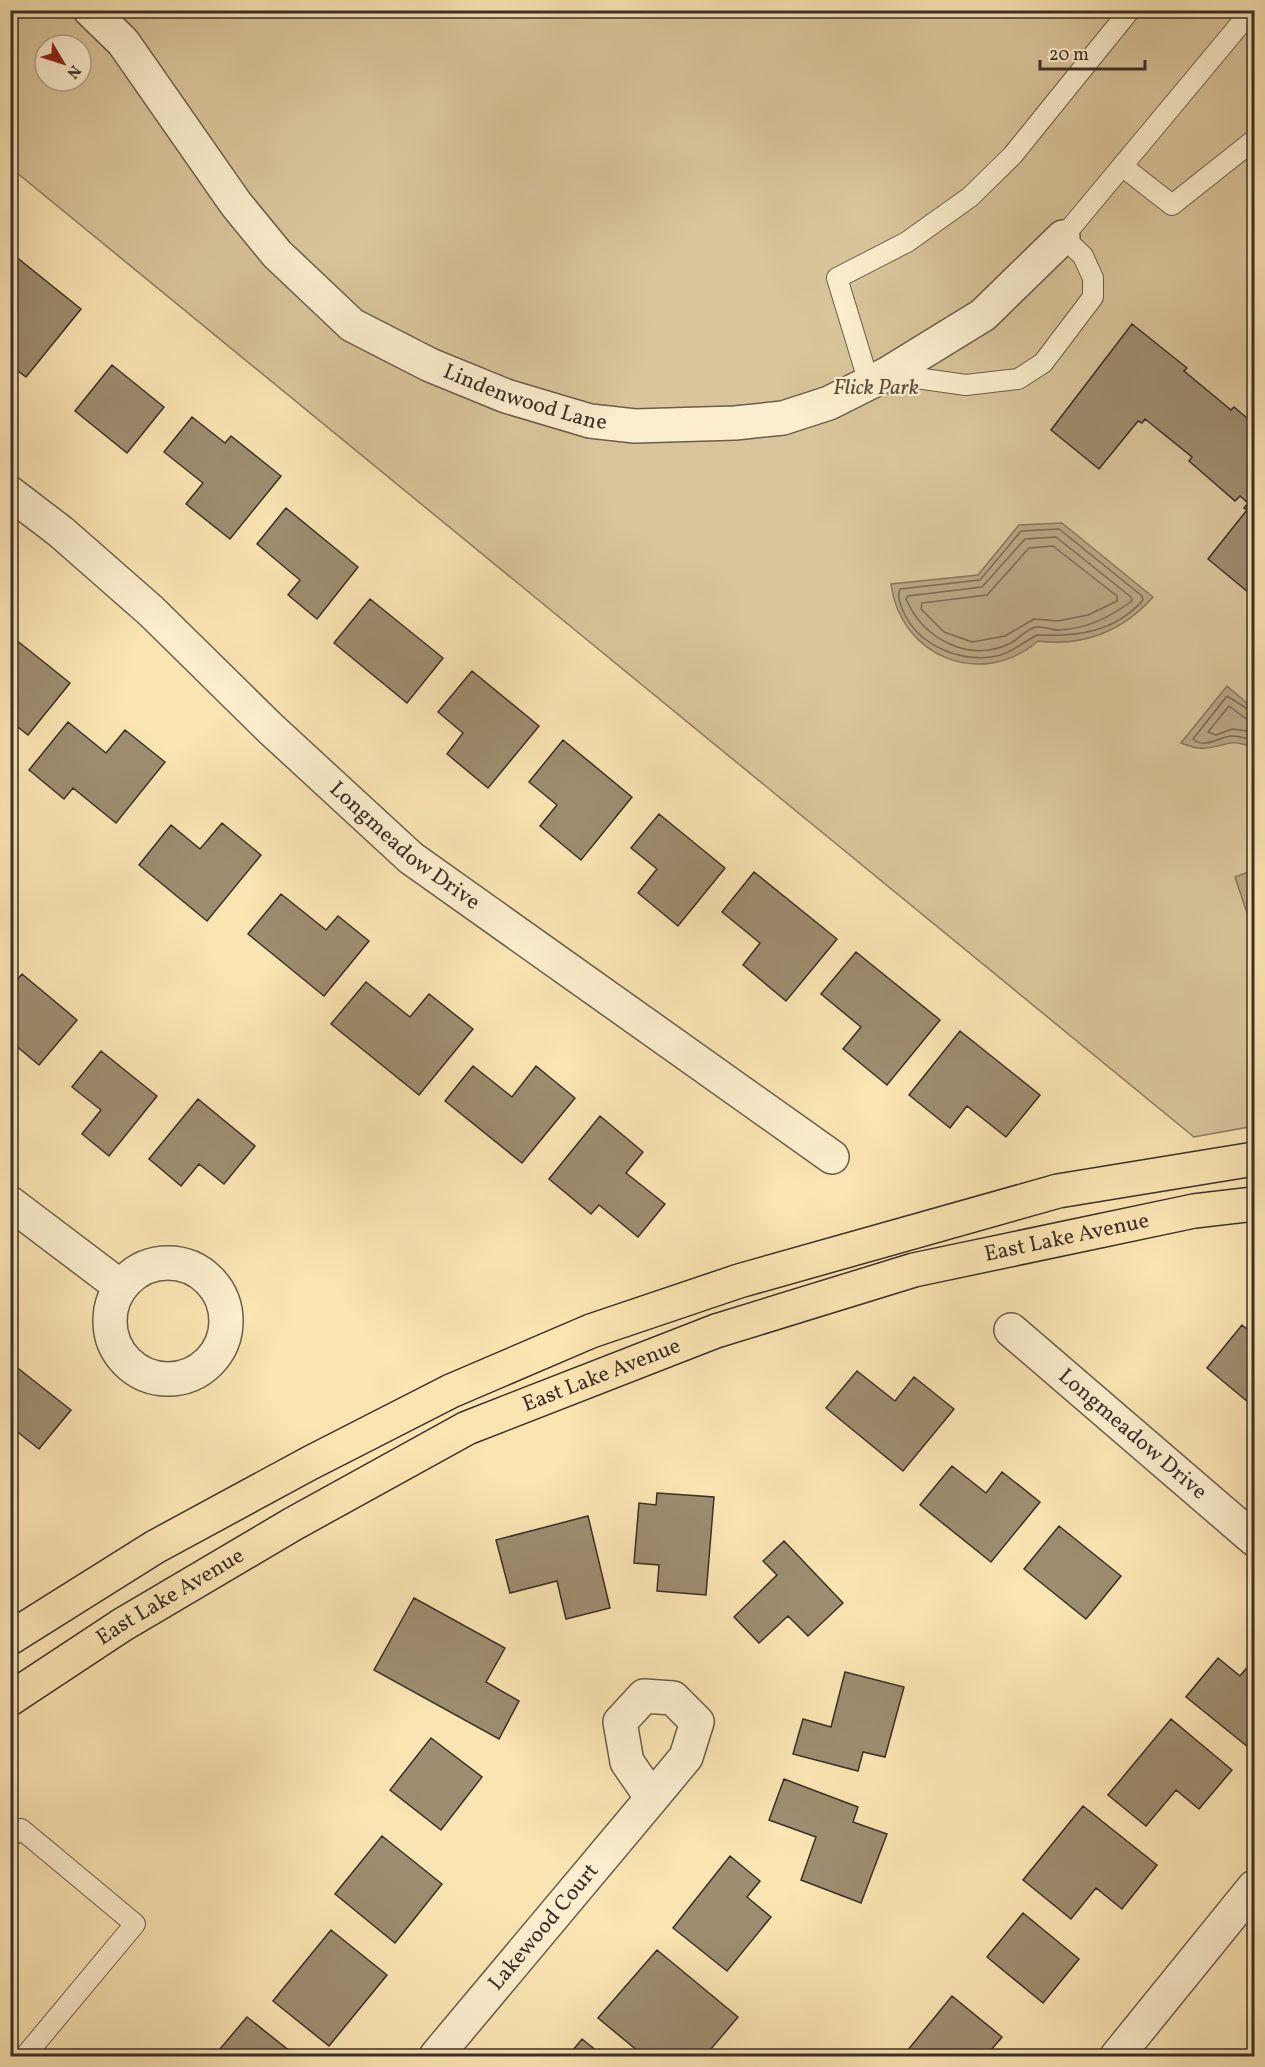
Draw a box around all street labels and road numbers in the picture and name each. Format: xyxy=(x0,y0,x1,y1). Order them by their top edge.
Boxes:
street label: Lindenwood Lane xyxy=(438,356,608,438)
street label: Longmeadow Drive xyxy=(322,774,486,918)
street label: East Lake Avenue xyxy=(981,1205,1152,1270)
street label: East Lake Avenue xyxy=(518,1331,685,1420)
street label: Longmeadow Drive xyxy=(1051,1361,1214,1507)
street label: East Lake Avenue xyxy=(90,1541,250,1653)
street label: Lakewood Court xyxy=(481,1857,607,1998)

